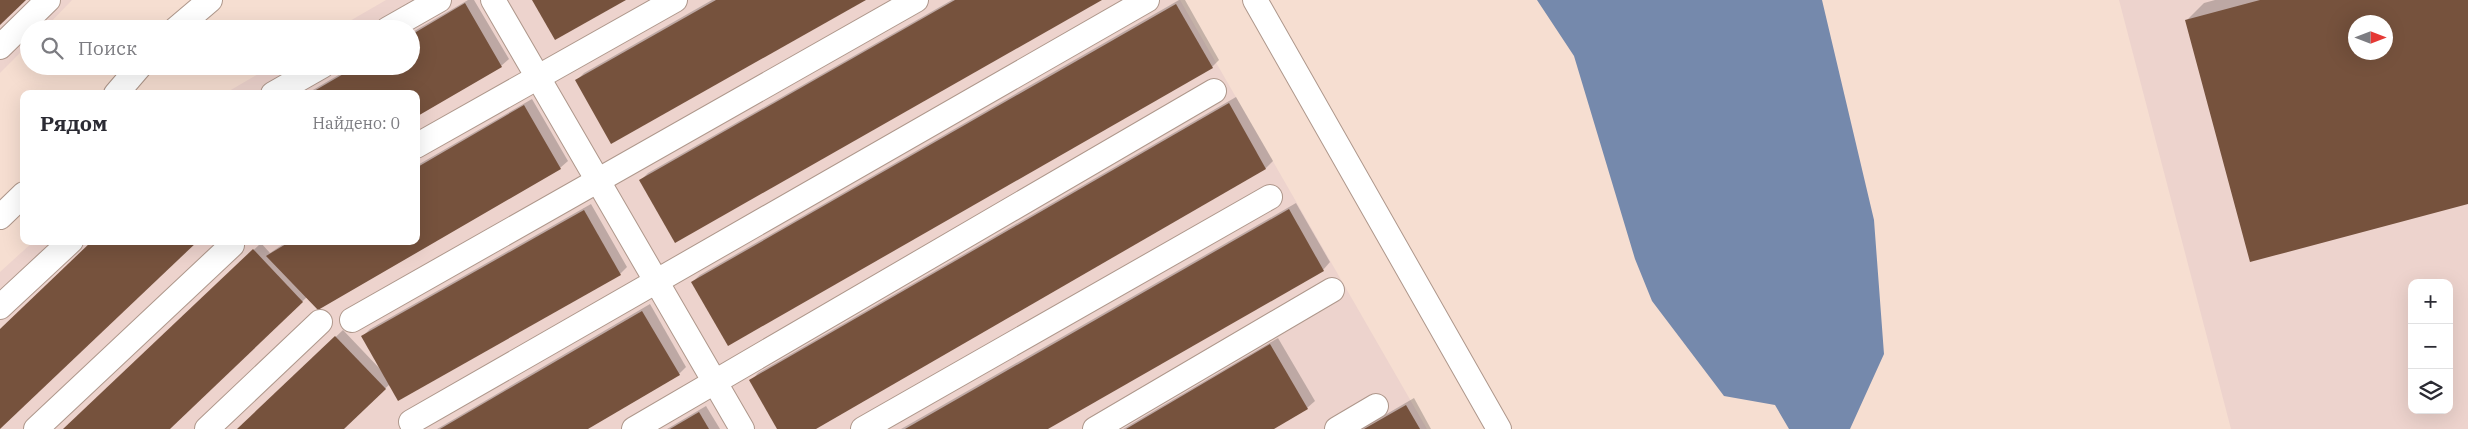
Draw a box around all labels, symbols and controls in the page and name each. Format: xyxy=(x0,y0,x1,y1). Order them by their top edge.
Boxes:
north arrow xyxy=(2348,15,2393,60)
search box xyxy=(20,20,420,75)
icon: search xyxy=(38,34,66,62)
text: Поиск xyxy=(78,36,137,60)
text: Рядом xyxy=(40,109,108,137)
text: Найдено: 0 xyxy=(312,113,400,133)
map controls xyxy=(2408,279,2453,414)
button: + xyxy=(2408,279,2453,324)
button: − xyxy=(2408,324,2453,369)
button: layers xyxy=(2408,369,2453,414)

